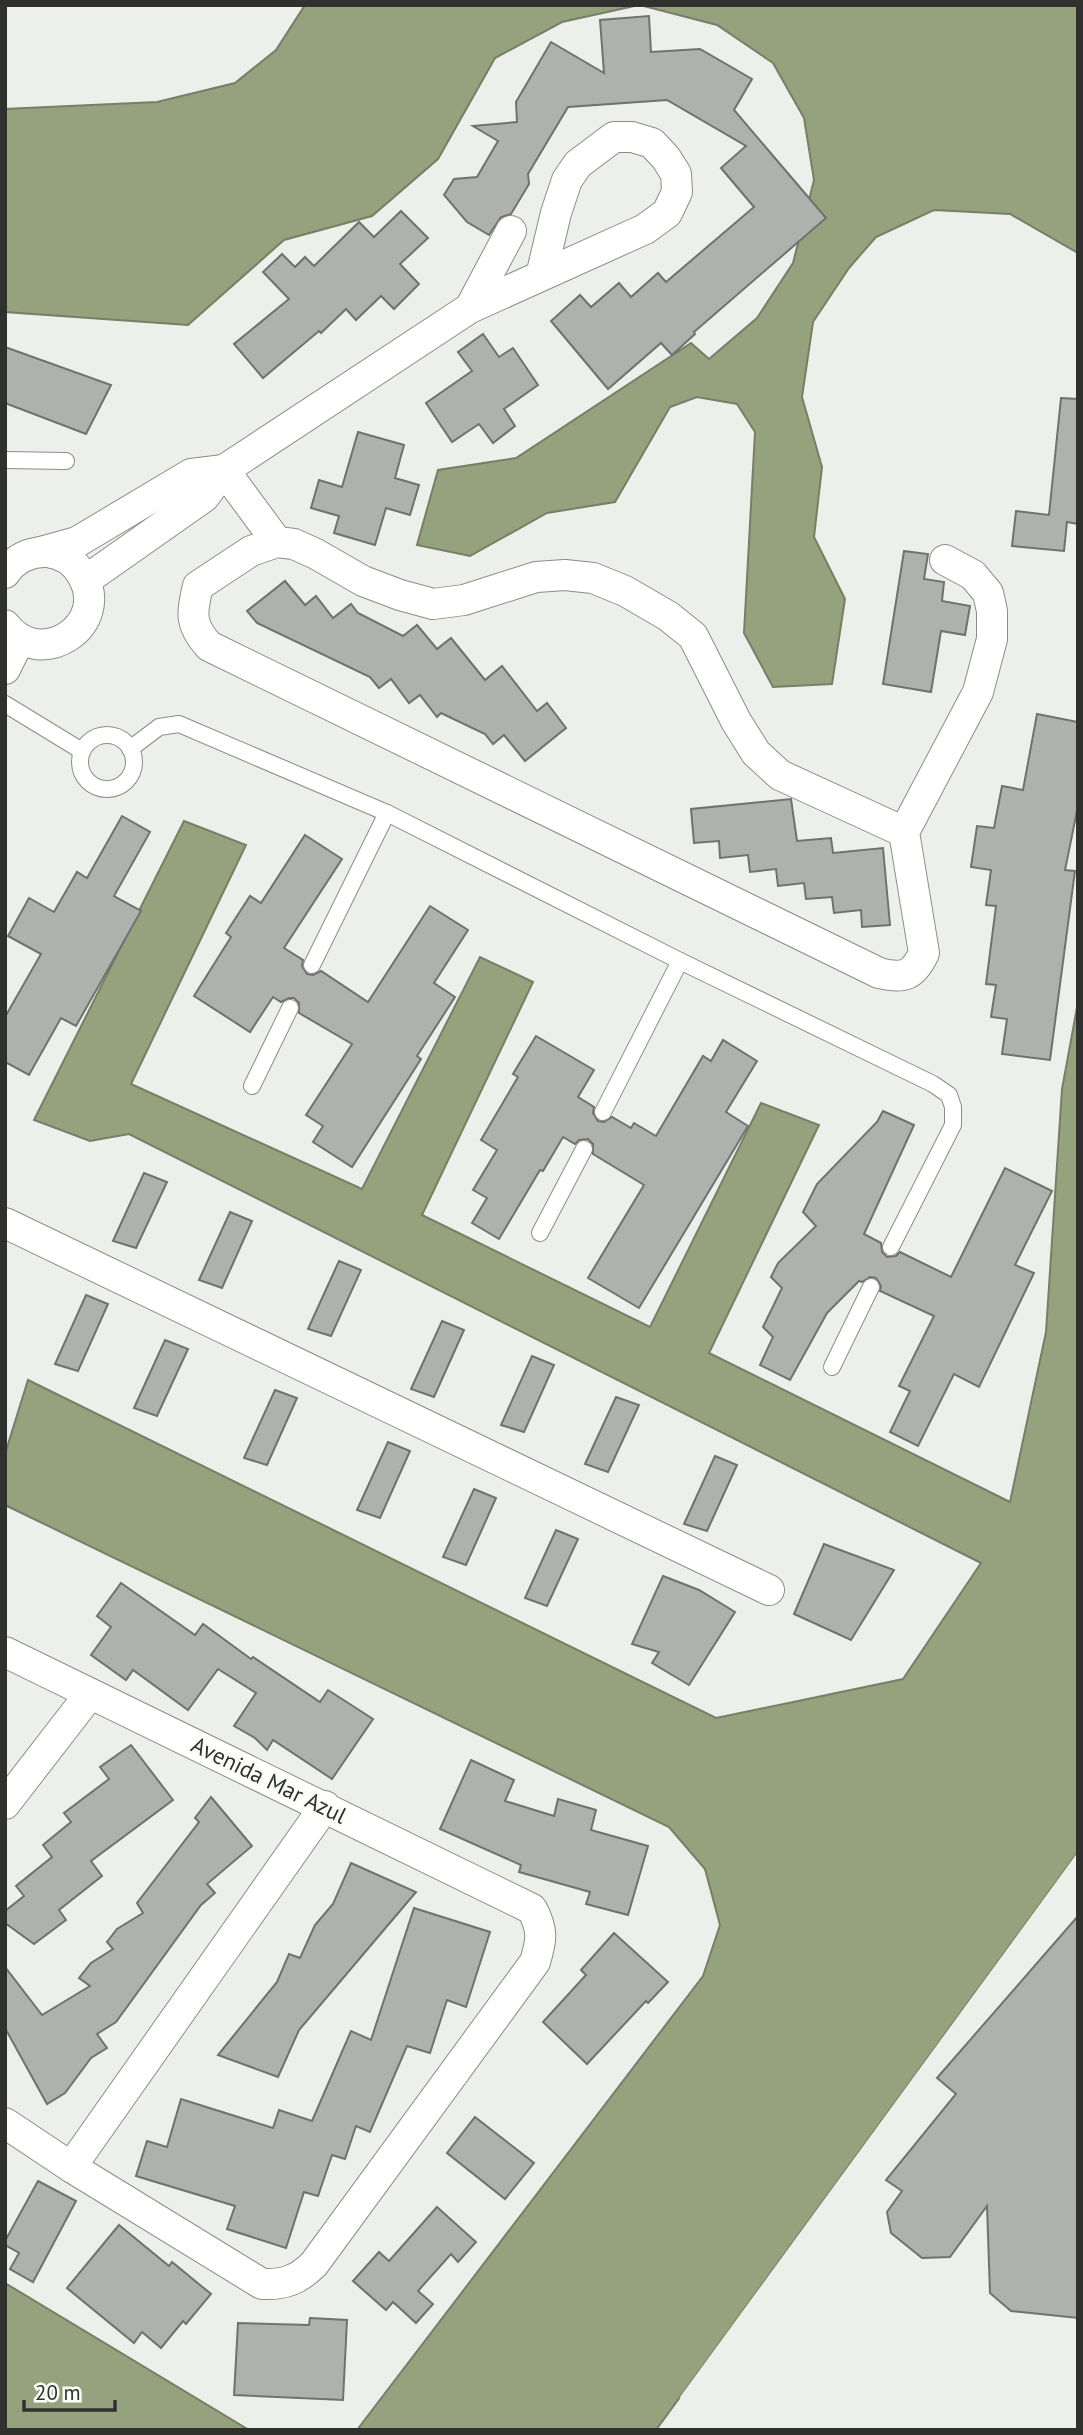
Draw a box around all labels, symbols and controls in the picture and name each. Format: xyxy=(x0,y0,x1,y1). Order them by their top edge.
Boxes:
street label: Avenida Mar Azul xyxy=(187,1729,352,1830)
scale bar xyxy=(24,2368,116,2412)
text: 20 m xyxy=(35,2379,81,2406)

